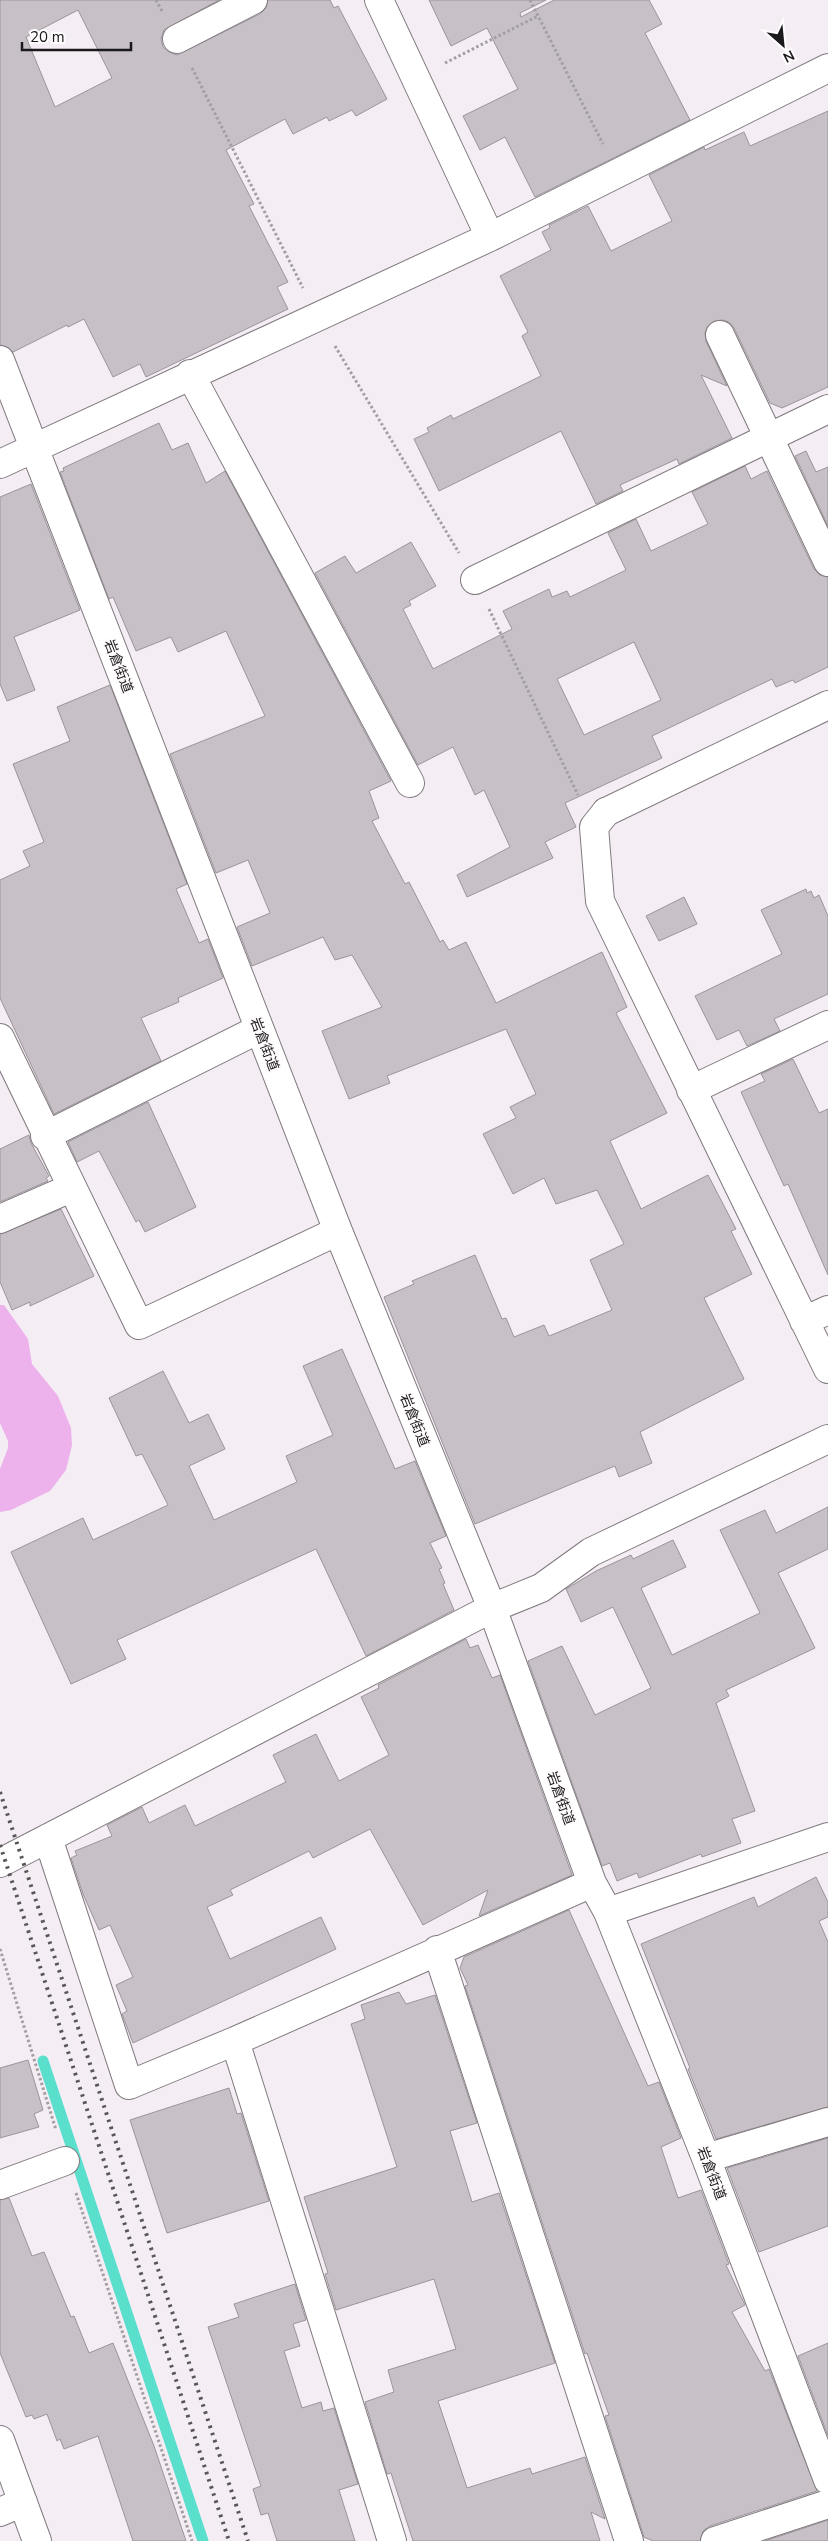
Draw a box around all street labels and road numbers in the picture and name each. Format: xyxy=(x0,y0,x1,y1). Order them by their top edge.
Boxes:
street label: 岩倉街道 xyxy=(100,637,137,696)
street label: 岩倉街道 xyxy=(246,1015,283,1074)
street label: 岩倉街道 xyxy=(395,1391,434,1450)
street label: 岩倉街道 xyxy=(542,1769,579,1828)
street label: 岩倉街道 xyxy=(693,2144,730,2203)

